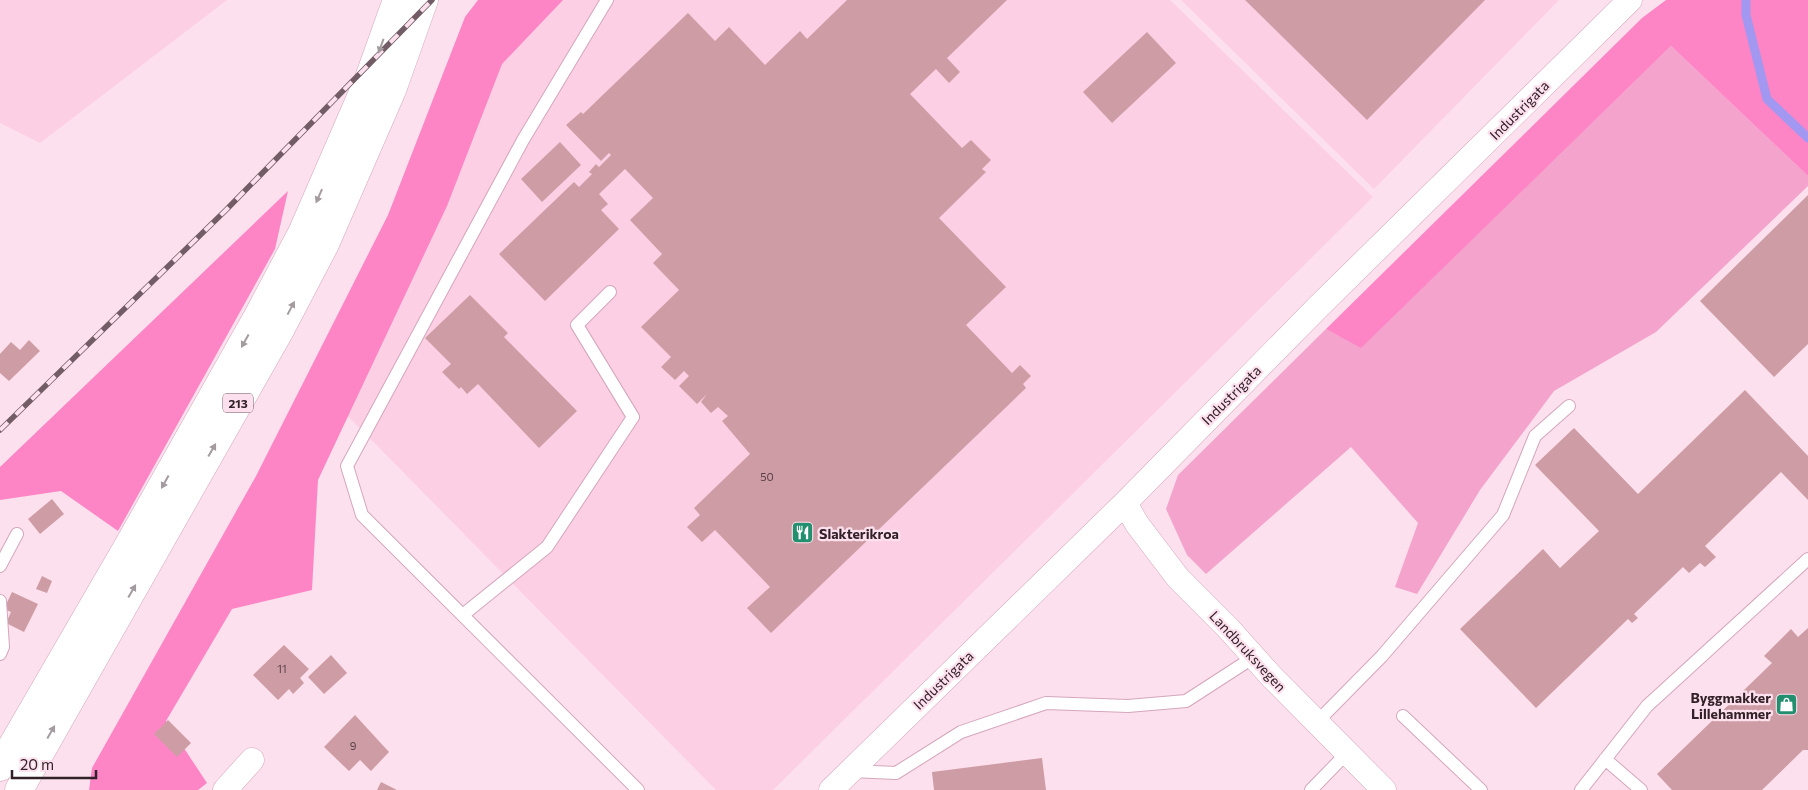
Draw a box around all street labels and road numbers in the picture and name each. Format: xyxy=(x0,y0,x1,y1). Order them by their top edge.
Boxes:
street label: Industrigata xyxy=(1486,77,1552,143)
street label: Industrigata xyxy=(1198,362,1264,428)
road number: 213 xyxy=(223,393,253,412)
street label: Landbruksvegen xyxy=(1206,607,1290,695)
street label: Industrigata xyxy=(909,647,977,713)

